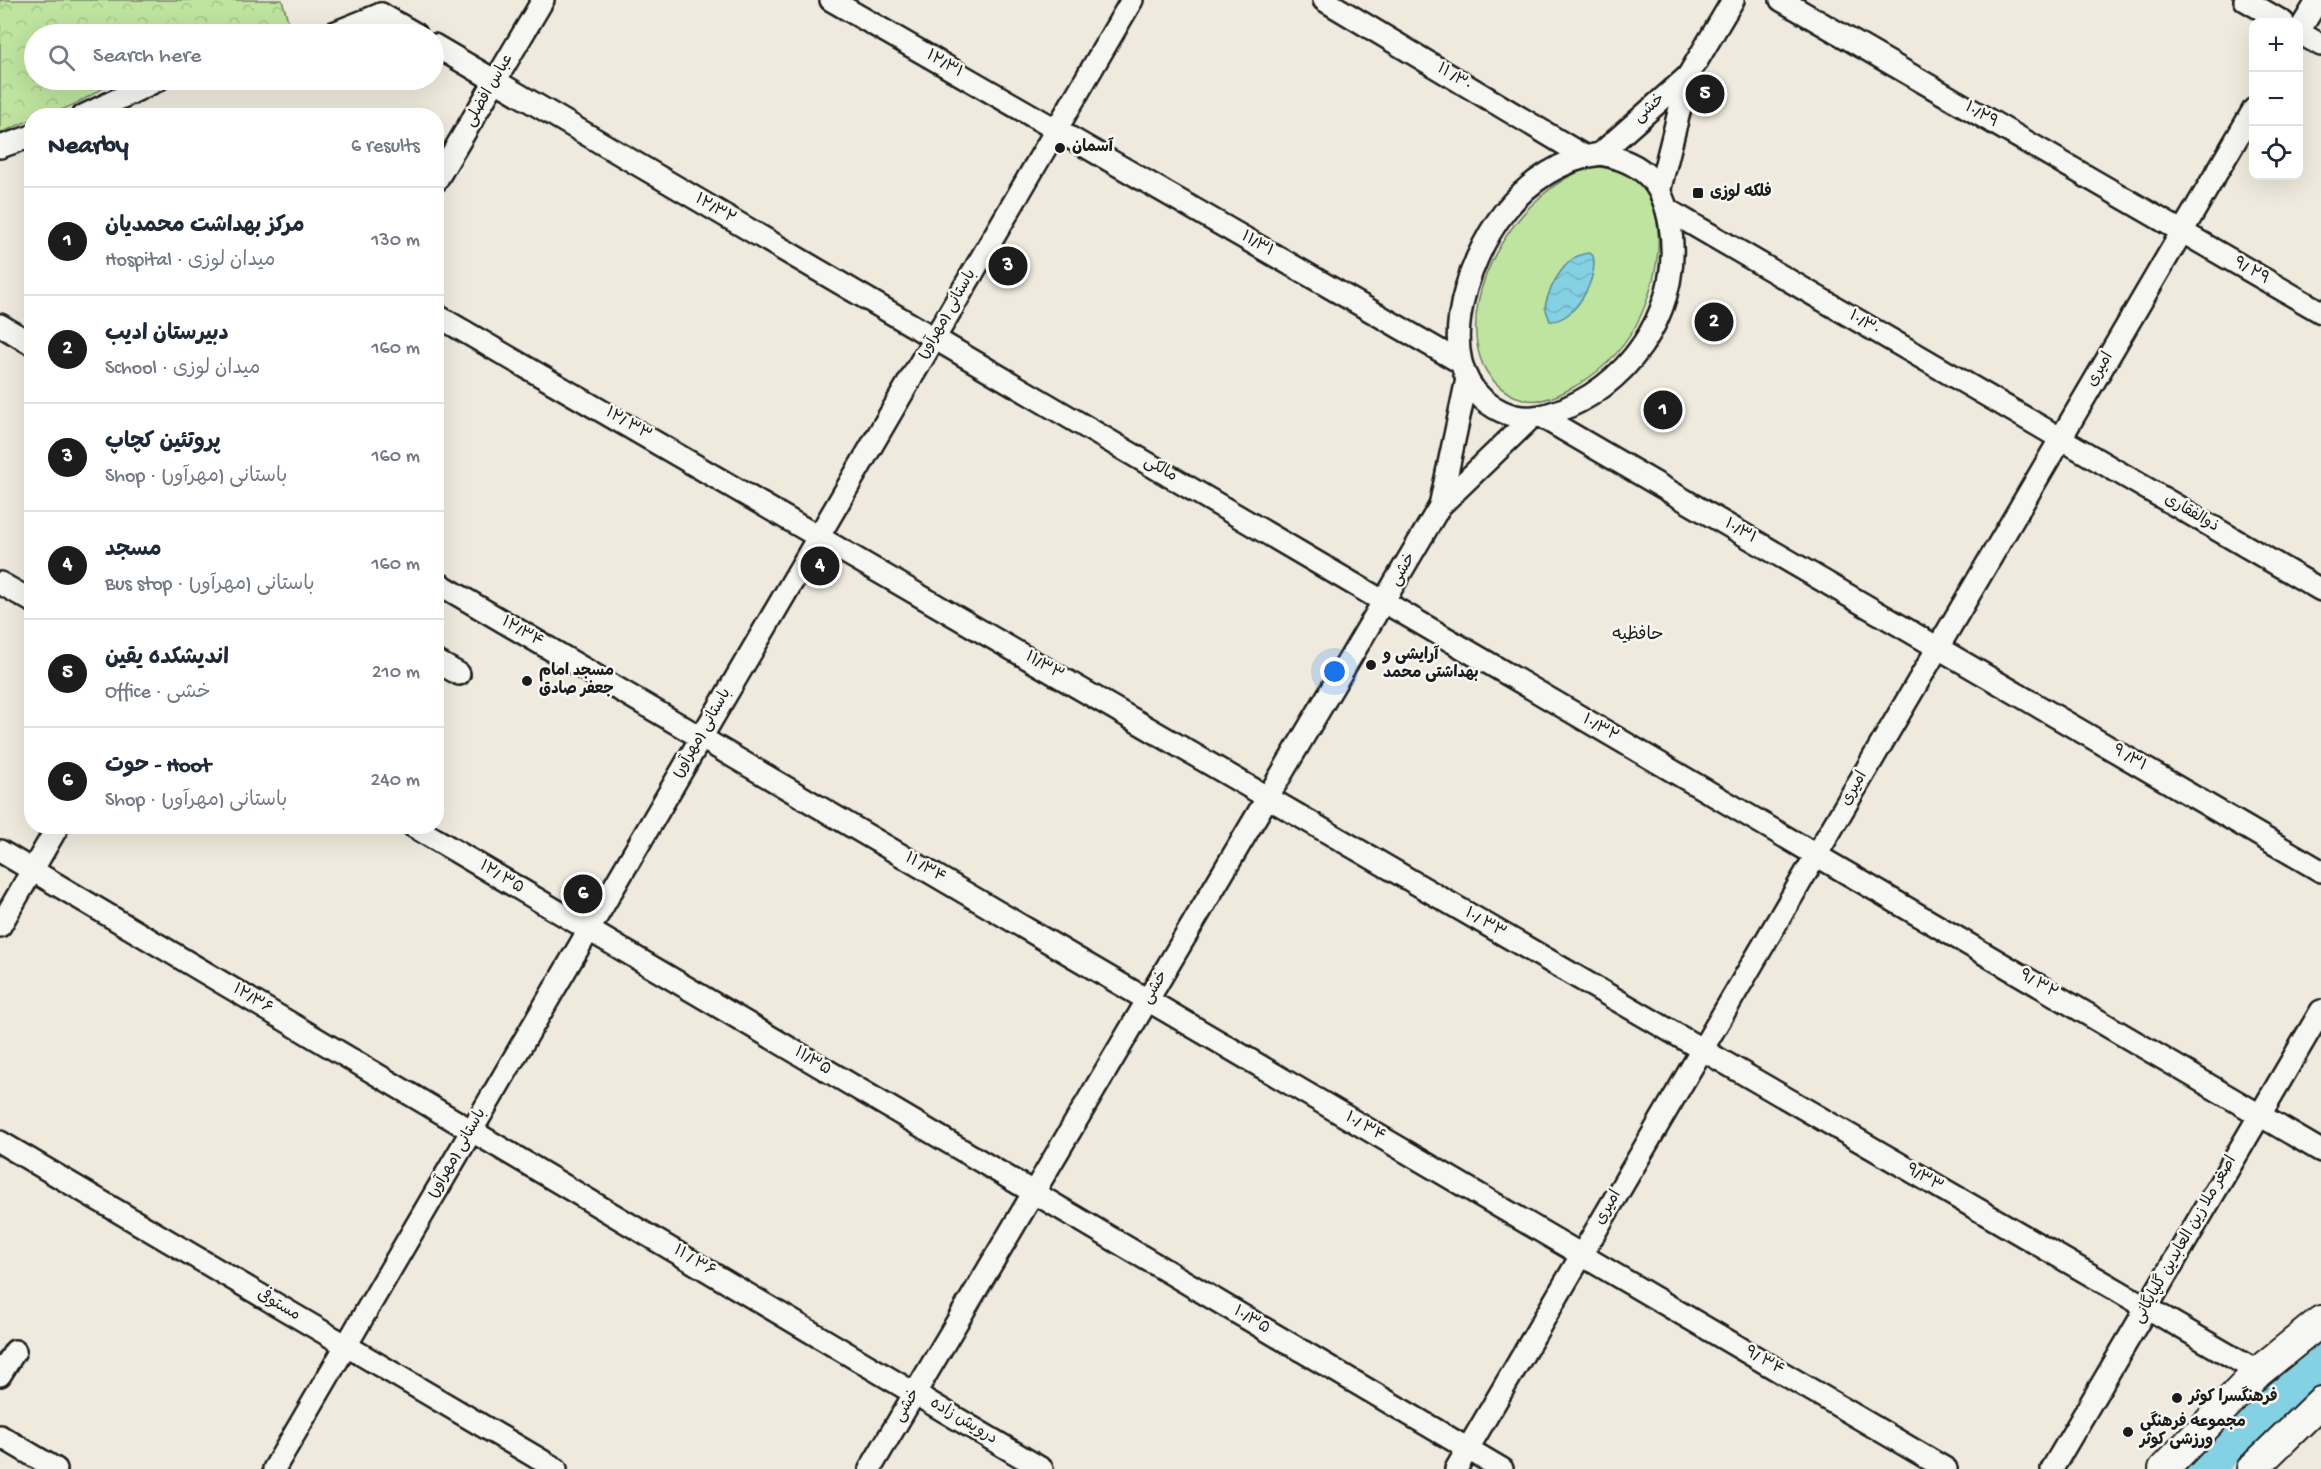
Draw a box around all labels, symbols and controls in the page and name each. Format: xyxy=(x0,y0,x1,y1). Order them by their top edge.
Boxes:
map controls xyxy=(2249,18,2303,180)
button: + xyxy=(2249,18,2303,72)
search box xyxy=(24,24,444,90)
icon: search xyxy=(45,41,78,74)
text: Search here xyxy=(93,44,201,70)
street label: ۱۲/۳۱ xyxy=(922,47,966,83)
street label: عباس افضلی xyxy=(462,51,518,131)
street label: ۱۱ /۳۰ xyxy=(1433,60,1475,96)
pin: 5 xyxy=(1686,72,1724,116)
button: − xyxy=(2249,72,2303,126)
street label: خشی xyxy=(1630,90,1670,128)
street label: ۱۰/۲۹ xyxy=(1961,99,2001,133)
button: locate xyxy=(2249,126,2303,180)
text: Nearby xyxy=(48,132,129,163)
text: 6 results xyxy=(351,136,420,159)
place label: آسمان xyxy=(1072,137,1114,158)
marker: آسمان xyxy=(1053,141,1067,155)
place label: فلکه لوزی xyxy=(1710,182,1772,203)
marker: فلکه لوزی xyxy=(1691,186,1705,200)
street label: ۱۲/۳۲ xyxy=(691,191,739,229)
text: مرکز بهداشت محمدیان xyxy=(105,214,305,240)
street label: ۱۱/۳۱ xyxy=(1237,228,1277,262)
text: 1 xyxy=(63,230,72,253)
text: 130 m xyxy=(371,230,420,253)
pin: 3 xyxy=(988,244,1028,288)
text: Hospital · میدان لوزی xyxy=(105,250,275,273)
street label: ۹/ ۲۹ xyxy=(2230,254,2272,290)
street label: باستانی (مهرآور) xyxy=(914,266,981,364)
pin: 2 xyxy=(1694,300,1734,344)
street label: ۱۰/۳۰ xyxy=(1845,307,1883,341)
text: دبیرستان ادیب xyxy=(105,322,229,348)
text: 2 xyxy=(63,338,72,361)
text: 160 m xyxy=(371,338,420,361)
street label: امیری xyxy=(2084,349,2118,391)
text: School · میدان لوزی xyxy=(105,358,260,381)
pin: 1 xyxy=(1644,388,1682,432)
street label: ۱۲/ ۳۳ xyxy=(601,404,655,446)
text: پروتئین کچاپ xyxy=(105,430,221,456)
text: 3 xyxy=(62,446,73,469)
text: 160 m xyxy=(371,446,420,469)
street label: مالکی xyxy=(1140,453,1180,487)
text: Shop · باستانی (مهرآور) xyxy=(105,466,287,489)
street label: ذوالفقاری xyxy=(2160,491,2222,537)
street label: ۱۰/۳۱ xyxy=(1721,515,1759,549)
text: مسجد xyxy=(105,538,161,564)
pin: 4 xyxy=(800,544,840,588)
street label: خشی xyxy=(1387,550,1421,590)
text: 4 xyxy=(63,554,72,577)
text: 160 m xyxy=(371,554,420,577)
text: Bus stop · باستانی (مهرآور) xyxy=(105,574,315,597)
street label: ۱۲/۳۴ xyxy=(498,613,546,653)
district label: حافظیه xyxy=(1612,625,1664,646)
place label: آرایشی و بهداشتی محمد xyxy=(1382,645,1479,684)
text: اندیشکده یقین xyxy=(105,646,229,672)
street label: ۱۱/۳۳ xyxy=(1021,648,1067,686)
your location xyxy=(1320,657,1349,686)
marker: آرایشی و بهداشتی محمد xyxy=(1364,658,1378,672)
text: 5 xyxy=(62,662,73,685)
text: 210 m xyxy=(372,662,420,685)
place label: مسجد امام جعفر صادق xyxy=(539,662,614,700)
marker: مسجد امام جعفر صادق xyxy=(520,674,534,688)
text: Office · خشی xyxy=(105,682,211,705)
street label: باستانی (مهرآور) xyxy=(669,685,736,783)
street label: ۱۰/۳۲ xyxy=(1578,711,1622,747)
street label: ۹ /۳۱ xyxy=(2108,742,2150,776)
text: حوت - Hoot xyxy=(105,754,211,780)
street label: امیری xyxy=(1838,768,1872,810)
text: 6 xyxy=(62,770,73,793)
text: 240 m xyxy=(370,770,420,793)
text: Shop · باستانی (مهرآور) xyxy=(105,790,287,813)
street label: ۱۱ /۳۴ xyxy=(901,850,949,888)
street label: ۱۲/ ۳۵ xyxy=(475,857,527,899)
pin: 6 xyxy=(564,872,602,916)
street label: ۱۰/ ۳۳ xyxy=(1461,905,1509,943)
street label: ۹/ ۳۲ xyxy=(2015,966,2061,1004)
street label: خشی xyxy=(1139,968,1173,1008)
street label: ۱۲/۳۶ xyxy=(229,981,275,1019)
street label: ۱۱/۳۵ xyxy=(790,1044,834,1080)
street label: باستانی (مهرآور) xyxy=(424,1105,491,1203)
street label: ۱۰/ ۳۴ xyxy=(1341,1109,1389,1147)
street label: اصغر ملا زین العابدین گلپایگانی xyxy=(2128,1151,2242,1327)
street label: ۹/۳۳ xyxy=(1902,1161,1946,1197)
street label: امیری xyxy=(1592,1187,1626,1229)
street label: ۱۱ / ۳۶ xyxy=(669,1242,719,1282)
street label: مستوفی xyxy=(253,1283,305,1326)
street label: ۱۰/۳۵ xyxy=(1229,1303,1273,1339)
street label: ۹/ ۳۴ xyxy=(1741,1343,1787,1381)
street label: خشی xyxy=(891,1386,925,1426)
place label: فرهنگسرا کوثر xyxy=(2187,1386,2278,1408)
marker: فرهنگسرا کوثر xyxy=(2170,1391,2184,1405)
street label: درویش زاده xyxy=(926,1395,1000,1449)
place label: مجموعه فرهنگی ورزشی کوثر xyxy=(2138,1411,2246,1451)
marker: مجموعه فرهنگی ورزشی کوثر xyxy=(2121,1425,2135,1439)

